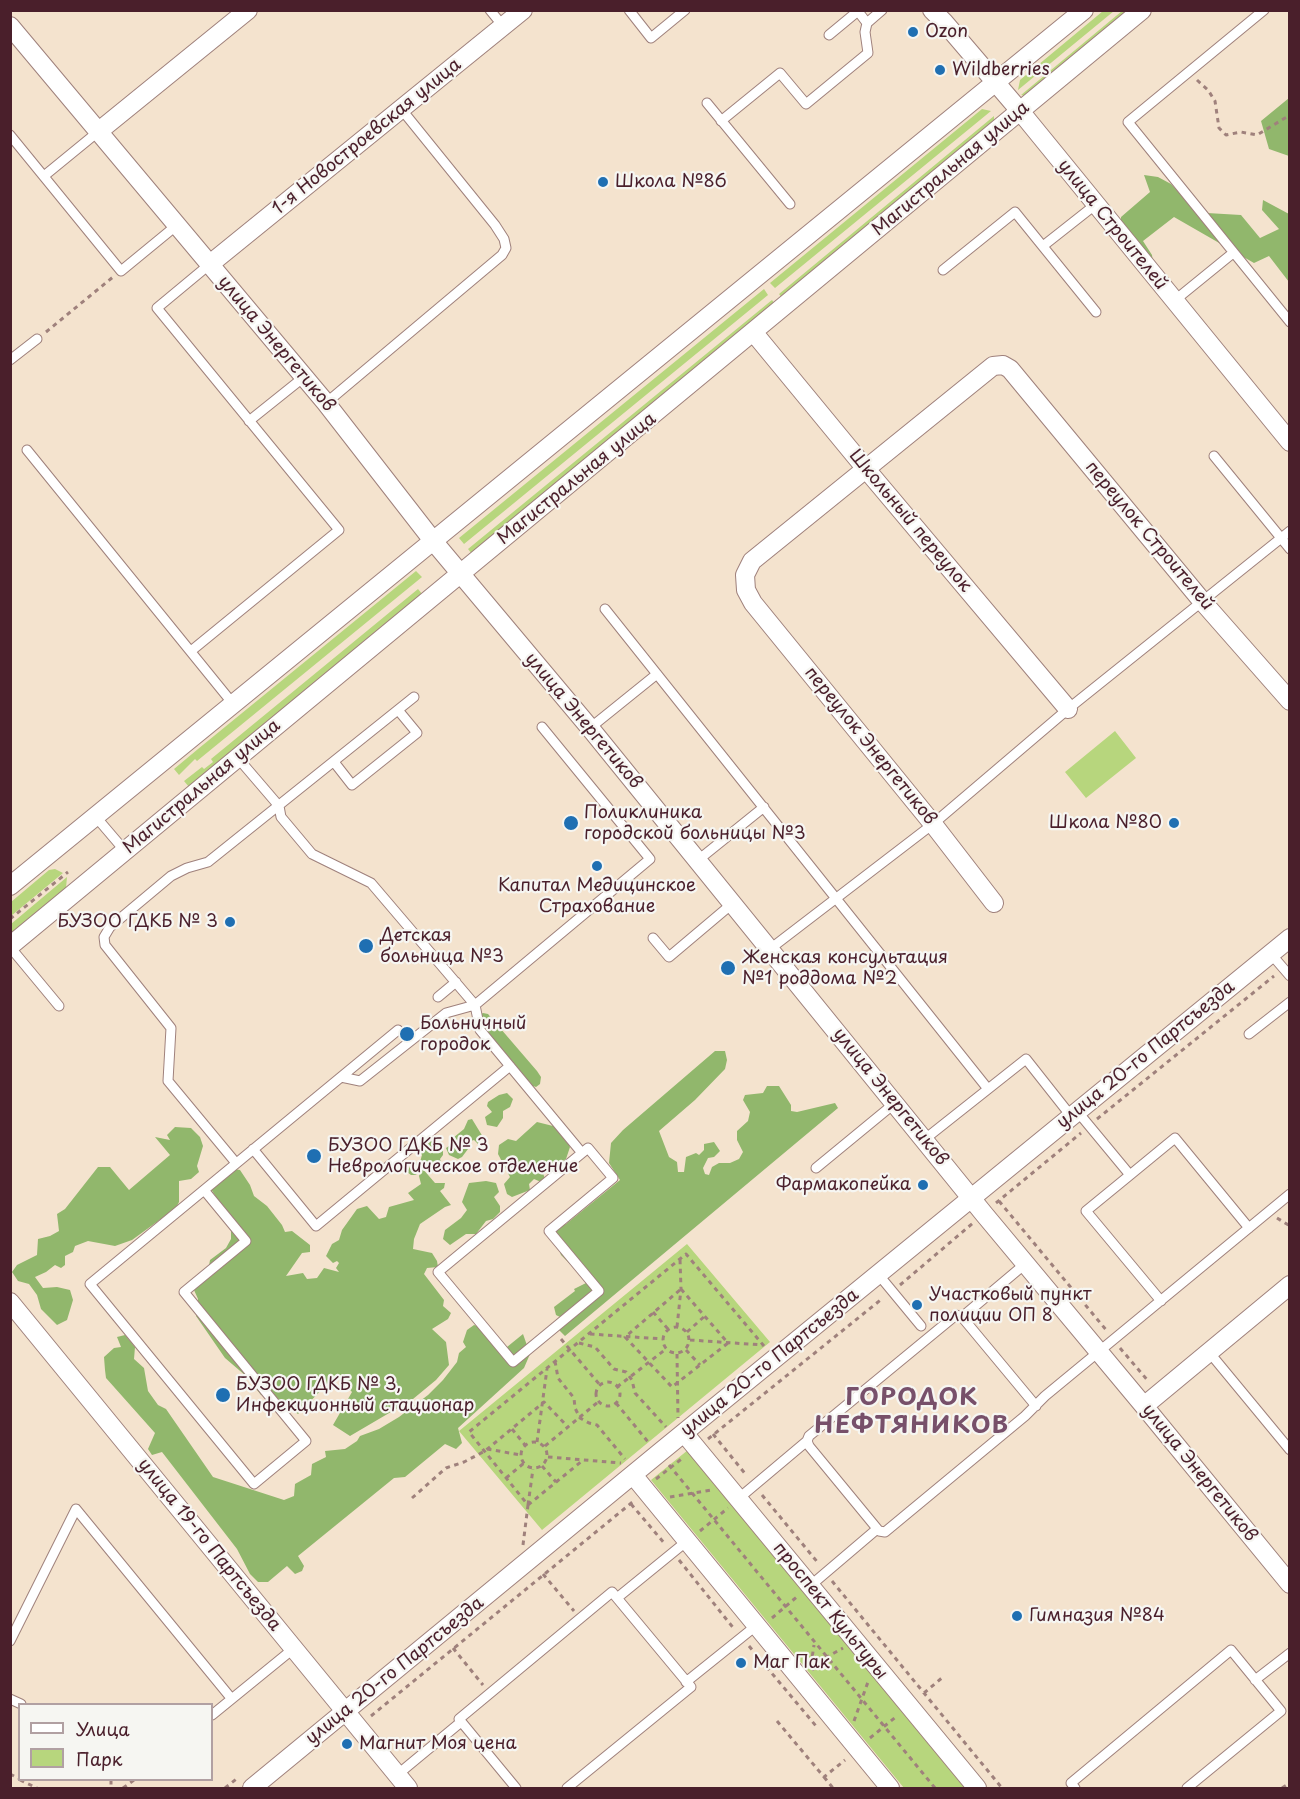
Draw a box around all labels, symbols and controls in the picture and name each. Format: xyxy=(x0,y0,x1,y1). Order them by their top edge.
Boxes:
place label: Ozon xyxy=(925,21,968,43)
marker: Ozon xyxy=(906,25,920,39)
street label: 1-я Новостроевская улица xyxy=(268,54,466,220)
place label: Wildberries xyxy=(952,59,1050,81)
marker: Wildberries xyxy=(933,63,947,77)
street label: Магистральная улица xyxy=(868,97,1034,241)
street label: улица Строителей xyxy=(1053,155,1171,295)
place label: Школа №86 xyxy=(615,171,727,193)
marker: Школа №86 xyxy=(596,175,610,189)
street label: улица Энергетиков xyxy=(213,272,339,416)
street label: Магистральная улица xyxy=(493,408,661,550)
street label: Школьный переулок xyxy=(844,445,976,597)
street label: переулок Строителей xyxy=(1080,457,1218,615)
street label: улица Энергетиков xyxy=(520,649,646,793)
street label: переулок Энергетиков xyxy=(800,663,940,829)
street label: Магистральная улица xyxy=(119,715,285,859)
place label: Поликлиника городской больницы №3 xyxy=(584,802,806,844)
place label: Школа №80 xyxy=(1049,812,1162,834)
marker: Поликлиника городской больницы №3 xyxy=(562,814,580,832)
marker: Школа №80 xyxy=(1167,816,1181,830)
marker: Капитал Медицинское Страхование xyxy=(590,859,604,873)
place label: Капитал Медицинское Страхование xyxy=(498,875,696,918)
place label: БУЗОО ГДКБ № 3 xyxy=(57,911,218,933)
marker: БУЗОО ГДКБ № 3 xyxy=(223,915,237,929)
place label: Детская больница №3 xyxy=(380,925,504,968)
marker: Детская больница №3 xyxy=(357,937,375,955)
place label: Женская консультация №1 роддома №2 xyxy=(742,947,948,990)
marker: Женская консультация №1 роддома №2 xyxy=(719,959,737,977)
street label: улица 20-го Партсъезда xyxy=(1053,976,1239,1134)
place label: Больничный городок xyxy=(420,1013,527,1056)
street label: улица Энергетиков xyxy=(828,1024,952,1170)
marker: Больничный городок xyxy=(398,1025,416,1043)
place label: БУЗОО ГДКБ № 3 Неврологическое отделение xyxy=(328,1135,578,1178)
marker: БУЗОО ГДКБ № 3 Неврологическое отделение xyxy=(305,1147,323,1165)
place label: Фармакопейка xyxy=(776,1174,911,1196)
marker: Фармакопейка xyxy=(916,1178,930,1192)
street label: улица 20-го Партсъезда xyxy=(677,1284,863,1442)
place label: Участковый пункт полиции ОП 8 xyxy=(929,1284,1092,1326)
marker: Участковый пункт полиции ОП 8 xyxy=(910,1298,924,1312)
place label: БУЗОО ГДКБ № 3, Инфекционный стационар xyxy=(236,1374,474,1416)
district label: ГОРОДОК НЕФТЯНИКОВ xyxy=(815,1384,1009,1440)
marker: БУЗОО ГДКБ № 3, Инфекционный стационар xyxy=(214,1386,232,1404)
street label: улица Энергетиков xyxy=(1137,1400,1261,1546)
street label: улица 19-го Партсъезда xyxy=(133,1454,285,1636)
street label: проспект Культуры xyxy=(768,1538,892,1684)
street label: улица 20-го Партсъезда xyxy=(302,1592,488,1750)
place label: Гимназия №84 xyxy=(1029,1605,1165,1627)
marker: Гимназия №84 xyxy=(1010,1609,1024,1623)
place label: Маг Пак xyxy=(753,1652,830,1674)
marker: Маг Пак xyxy=(734,1656,748,1670)
legend xyxy=(18,1703,213,1781)
text: Улица xyxy=(76,1715,130,1742)
place label: Магнит Моя цена xyxy=(359,1733,517,1755)
marker: Магнит Моя цена xyxy=(340,1737,354,1751)
text: Парк xyxy=(76,1745,122,1772)

